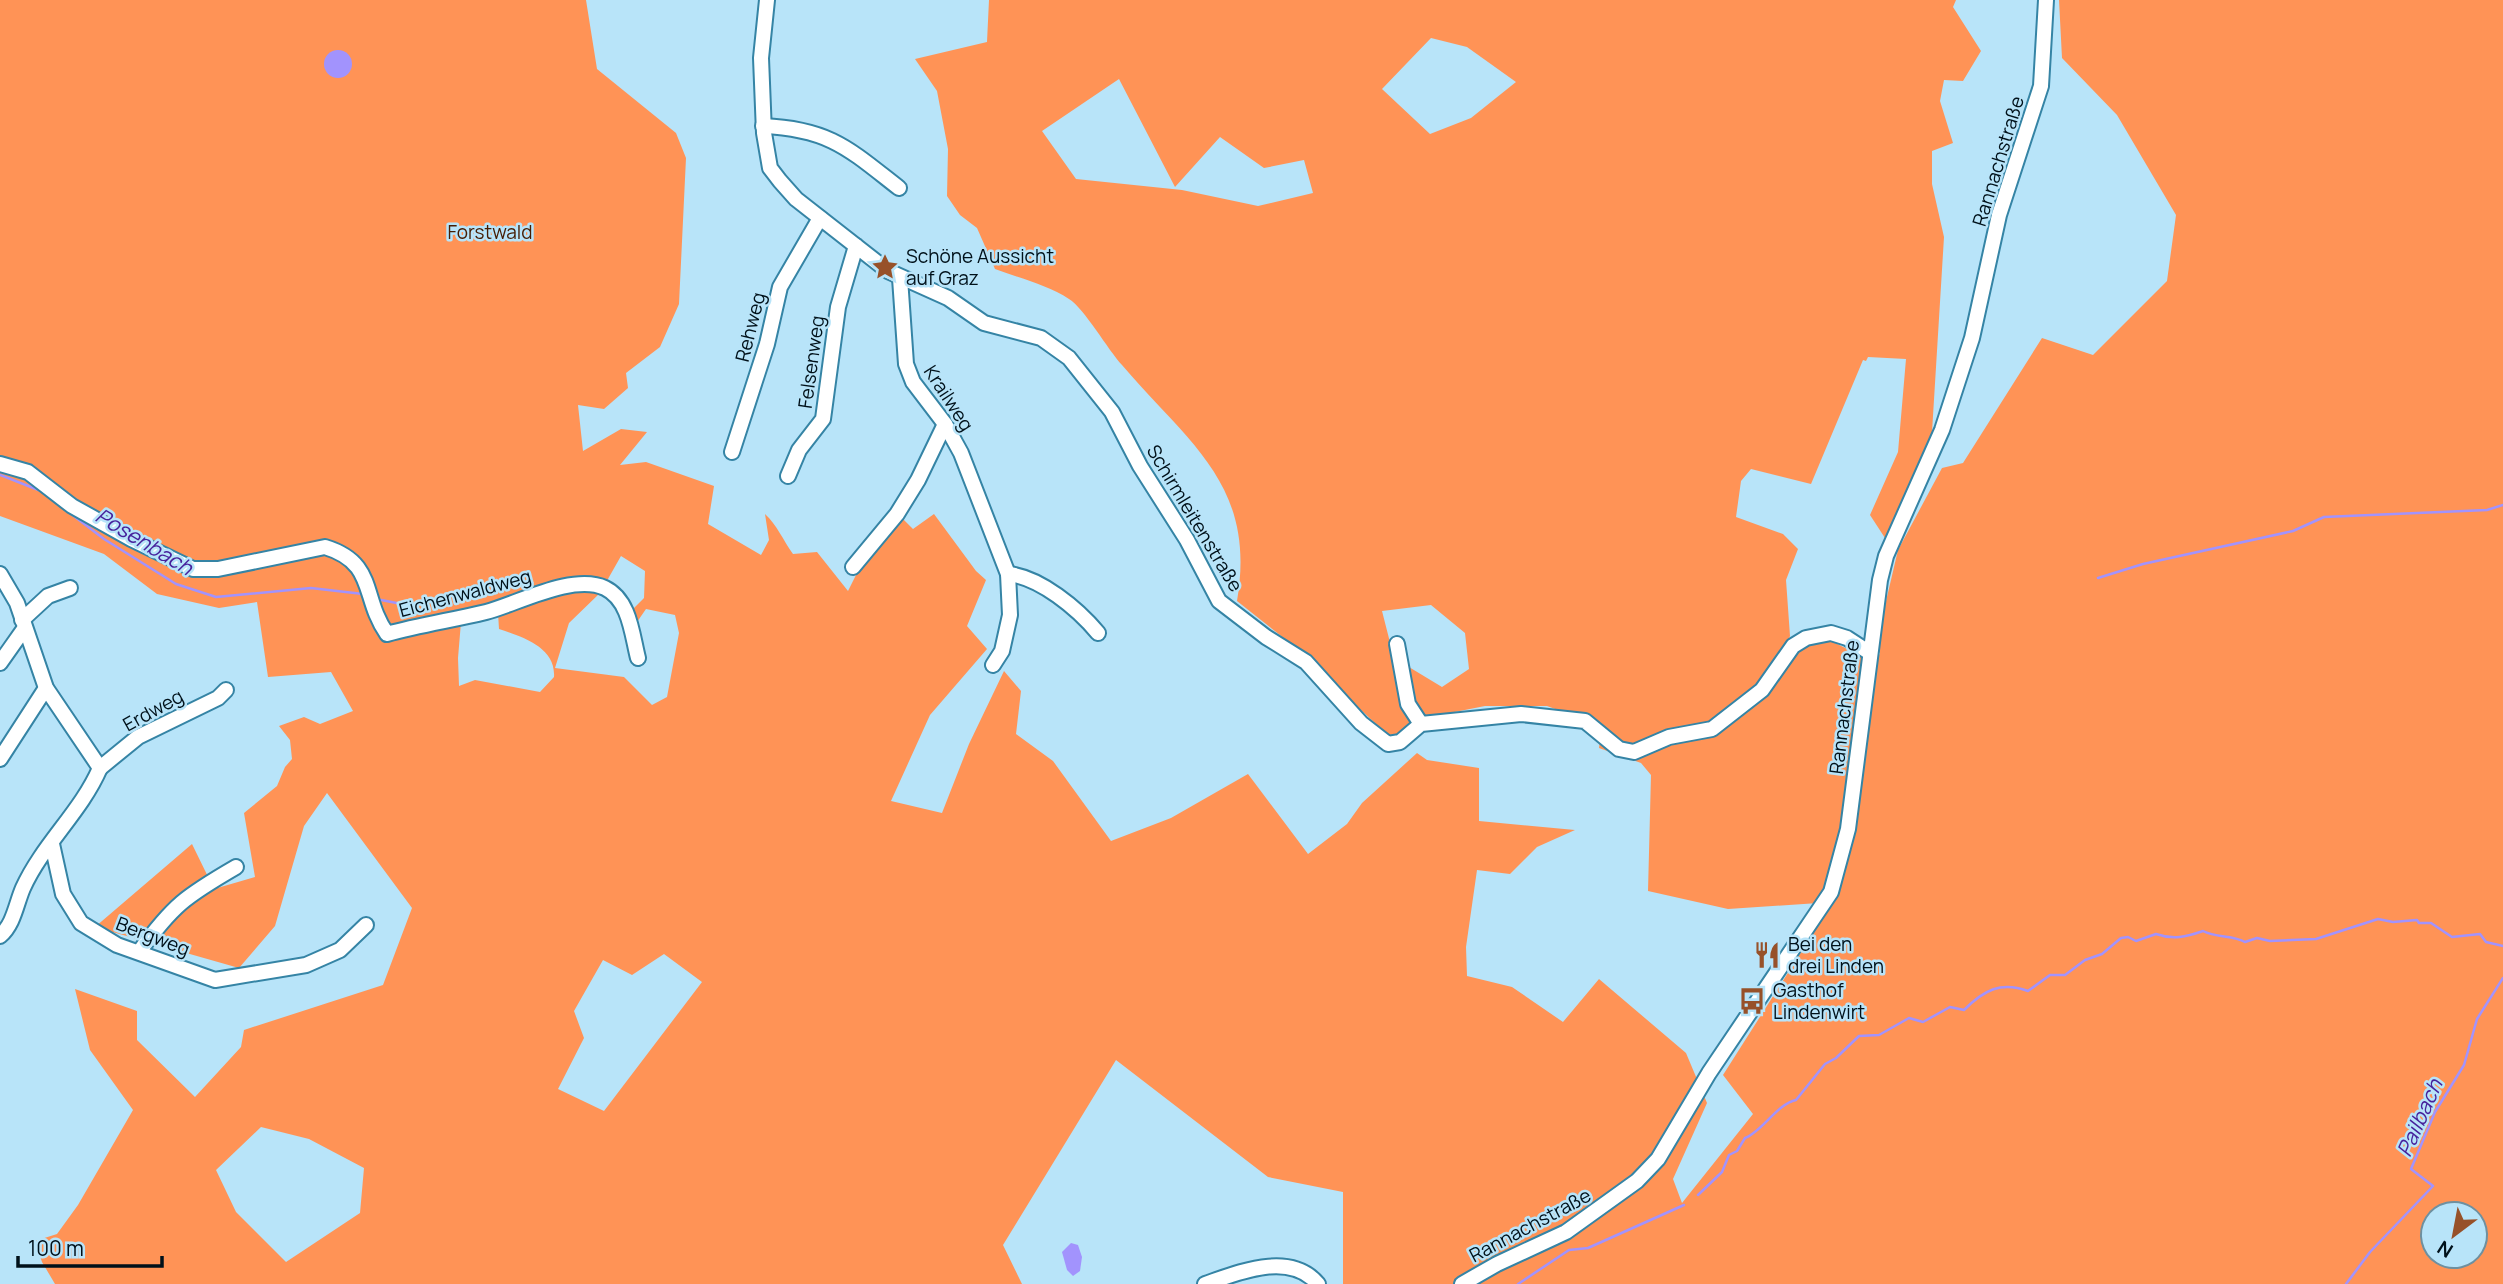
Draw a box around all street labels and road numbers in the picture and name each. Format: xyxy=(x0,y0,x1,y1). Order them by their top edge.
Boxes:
street label: Rannachstraße xyxy=(1966,93,2030,229)
street label: Rehweg xyxy=(729,289,771,365)
street label: Felsenweg xyxy=(792,314,830,410)
street label: Krailweg xyxy=(918,360,980,436)
street label: Schirmleitenstraße xyxy=(1141,440,1249,596)
street label: Eichenwaldweg xyxy=(396,563,534,623)
street label: Rannachstraße xyxy=(1823,639,1865,775)
street label: Erdweg xyxy=(118,683,188,737)
street label: Bergweg xyxy=(112,910,194,962)
street label: Rannachstraße xyxy=(1464,1182,1596,1268)

